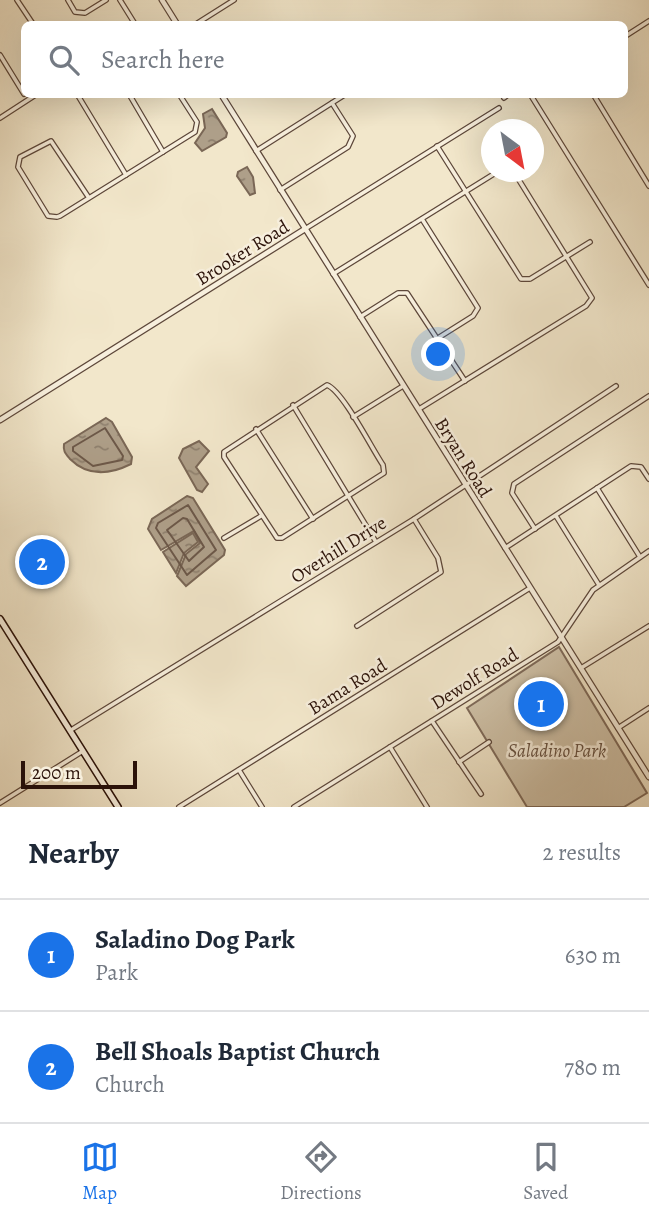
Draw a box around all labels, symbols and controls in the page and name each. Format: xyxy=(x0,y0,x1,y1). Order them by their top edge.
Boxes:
search box xyxy=(21,21,628,98)
icon: search xyxy=(45,41,83,79)
text: Search here xyxy=(101,42,225,77)
north arrow xyxy=(481,119,544,182)
street label: Brooker Road xyxy=(191,213,295,292)
your location xyxy=(421,337,455,371)
street label: Bryan Road xyxy=(428,413,498,503)
street label: Overhill Drive xyxy=(286,510,391,590)
pin: 2 xyxy=(19,536,65,588)
street label: Dewolf Road xyxy=(426,641,524,716)
street label: Bama Road xyxy=(303,652,392,721)
pin: 1 xyxy=(518,678,564,730)
park label: Saladino Park xyxy=(508,738,606,764)
scale bar xyxy=(21,758,136,790)
text: 200 m xyxy=(32,760,81,786)
text: Nearby xyxy=(28,833,119,873)
text: 2 results xyxy=(543,837,621,868)
text: Saladino Dog Park xyxy=(95,922,295,957)
text: 1 xyxy=(47,940,55,971)
text: 630 m xyxy=(565,940,621,971)
text: Park xyxy=(95,957,138,988)
text: Bell Shoals Baptist Church xyxy=(95,1034,380,1069)
text: 2 xyxy=(45,1052,57,1083)
text: 780 m xyxy=(564,1052,621,1083)
text: Church xyxy=(95,1069,165,1100)
tab: Map xyxy=(81,1138,119,1206)
tab: Directions xyxy=(280,1138,362,1206)
tab: Saved xyxy=(523,1138,568,1206)

